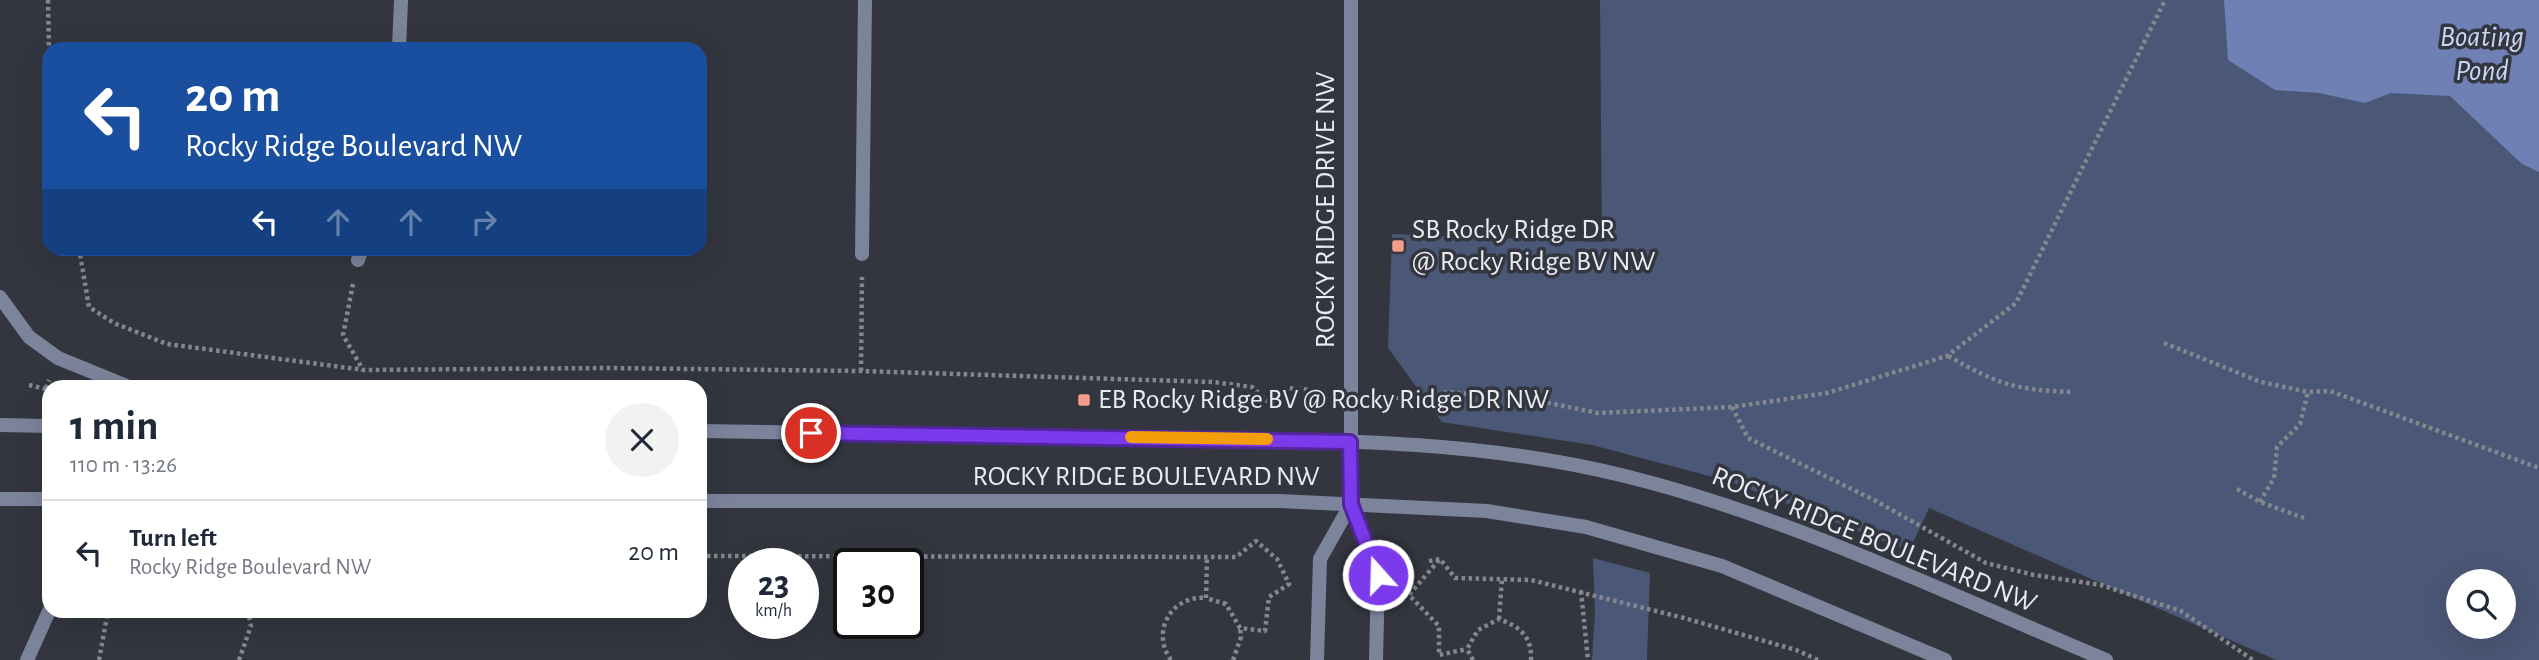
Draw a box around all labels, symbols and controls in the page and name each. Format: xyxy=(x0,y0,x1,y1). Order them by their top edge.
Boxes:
water label: Boating Pond xyxy=(2440,22,2524,86)
icon: left xyxy=(70,70,161,161)
text: 20 m xyxy=(185,72,281,121)
street label: ROCKY RIDGE DRIVE NW xyxy=(1312,72,1340,348)
text: Rocky Ridge Boulevard NW xyxy=(185,130,522,162)
icon: left xyxy=(246,203,284,241)
icon: ahead xyxy=(319,203,357,241)
icon: ahead xyxy=(392,203,430,241)
icon: right xyxy=(465,203,503,241)
place label: SB Rocky Ridge DR @ Rocky Ridge BV NW xyxy=(1412,216,1655,276)
marker: SB Rocky Ridge DR @ Rocky Ridge BV NW xyxy=(1390,238,1406,254)
place label: EB Rocky Ridge BV @ Rocky Ridge DR NW xyxy=(1098,386,1549,414)
marker: EB Rocky Ridge BV @ Rocky Ridge DR NW xyxy=(1076,392,1092,408)
button: close xyxy=(605,403,679,477)
pin xyxy=(781,403,841,463)
text: 1 min xyxy=(70,405,159,447)
icon: arrive xyxy=(792,414,830,452)
text: 110 m · 13:26 xyxy=(70,454,177,477)
street label: ROCKY RIDGE BOULEVARD NW xyxy=(1708,462,2040,618)
street label: ROCKY RIDGE BOULEVARD NW xyxy=(972,463,1320,491)
text: Turn left xyxy=(129,525,217,551)
icon: left xyxy=(70,534,108,572)
position arrow xyxy=(1341,538,1415,612)
text: 20 m xyxy=(628,539,679,565)
speed limit sign: 30 xyxy=(833,548,924,639)
text: Rocky Ridge Boulevard NW xyxy=(129,556,371,579)
text: 23 xyxy=(758,567,789,602)
map controls xyxy=(2446,569,2516,639)
button: search xyxy=(2446,569,2516,639)
text: km/h xyxy=(755,602,792,620)

